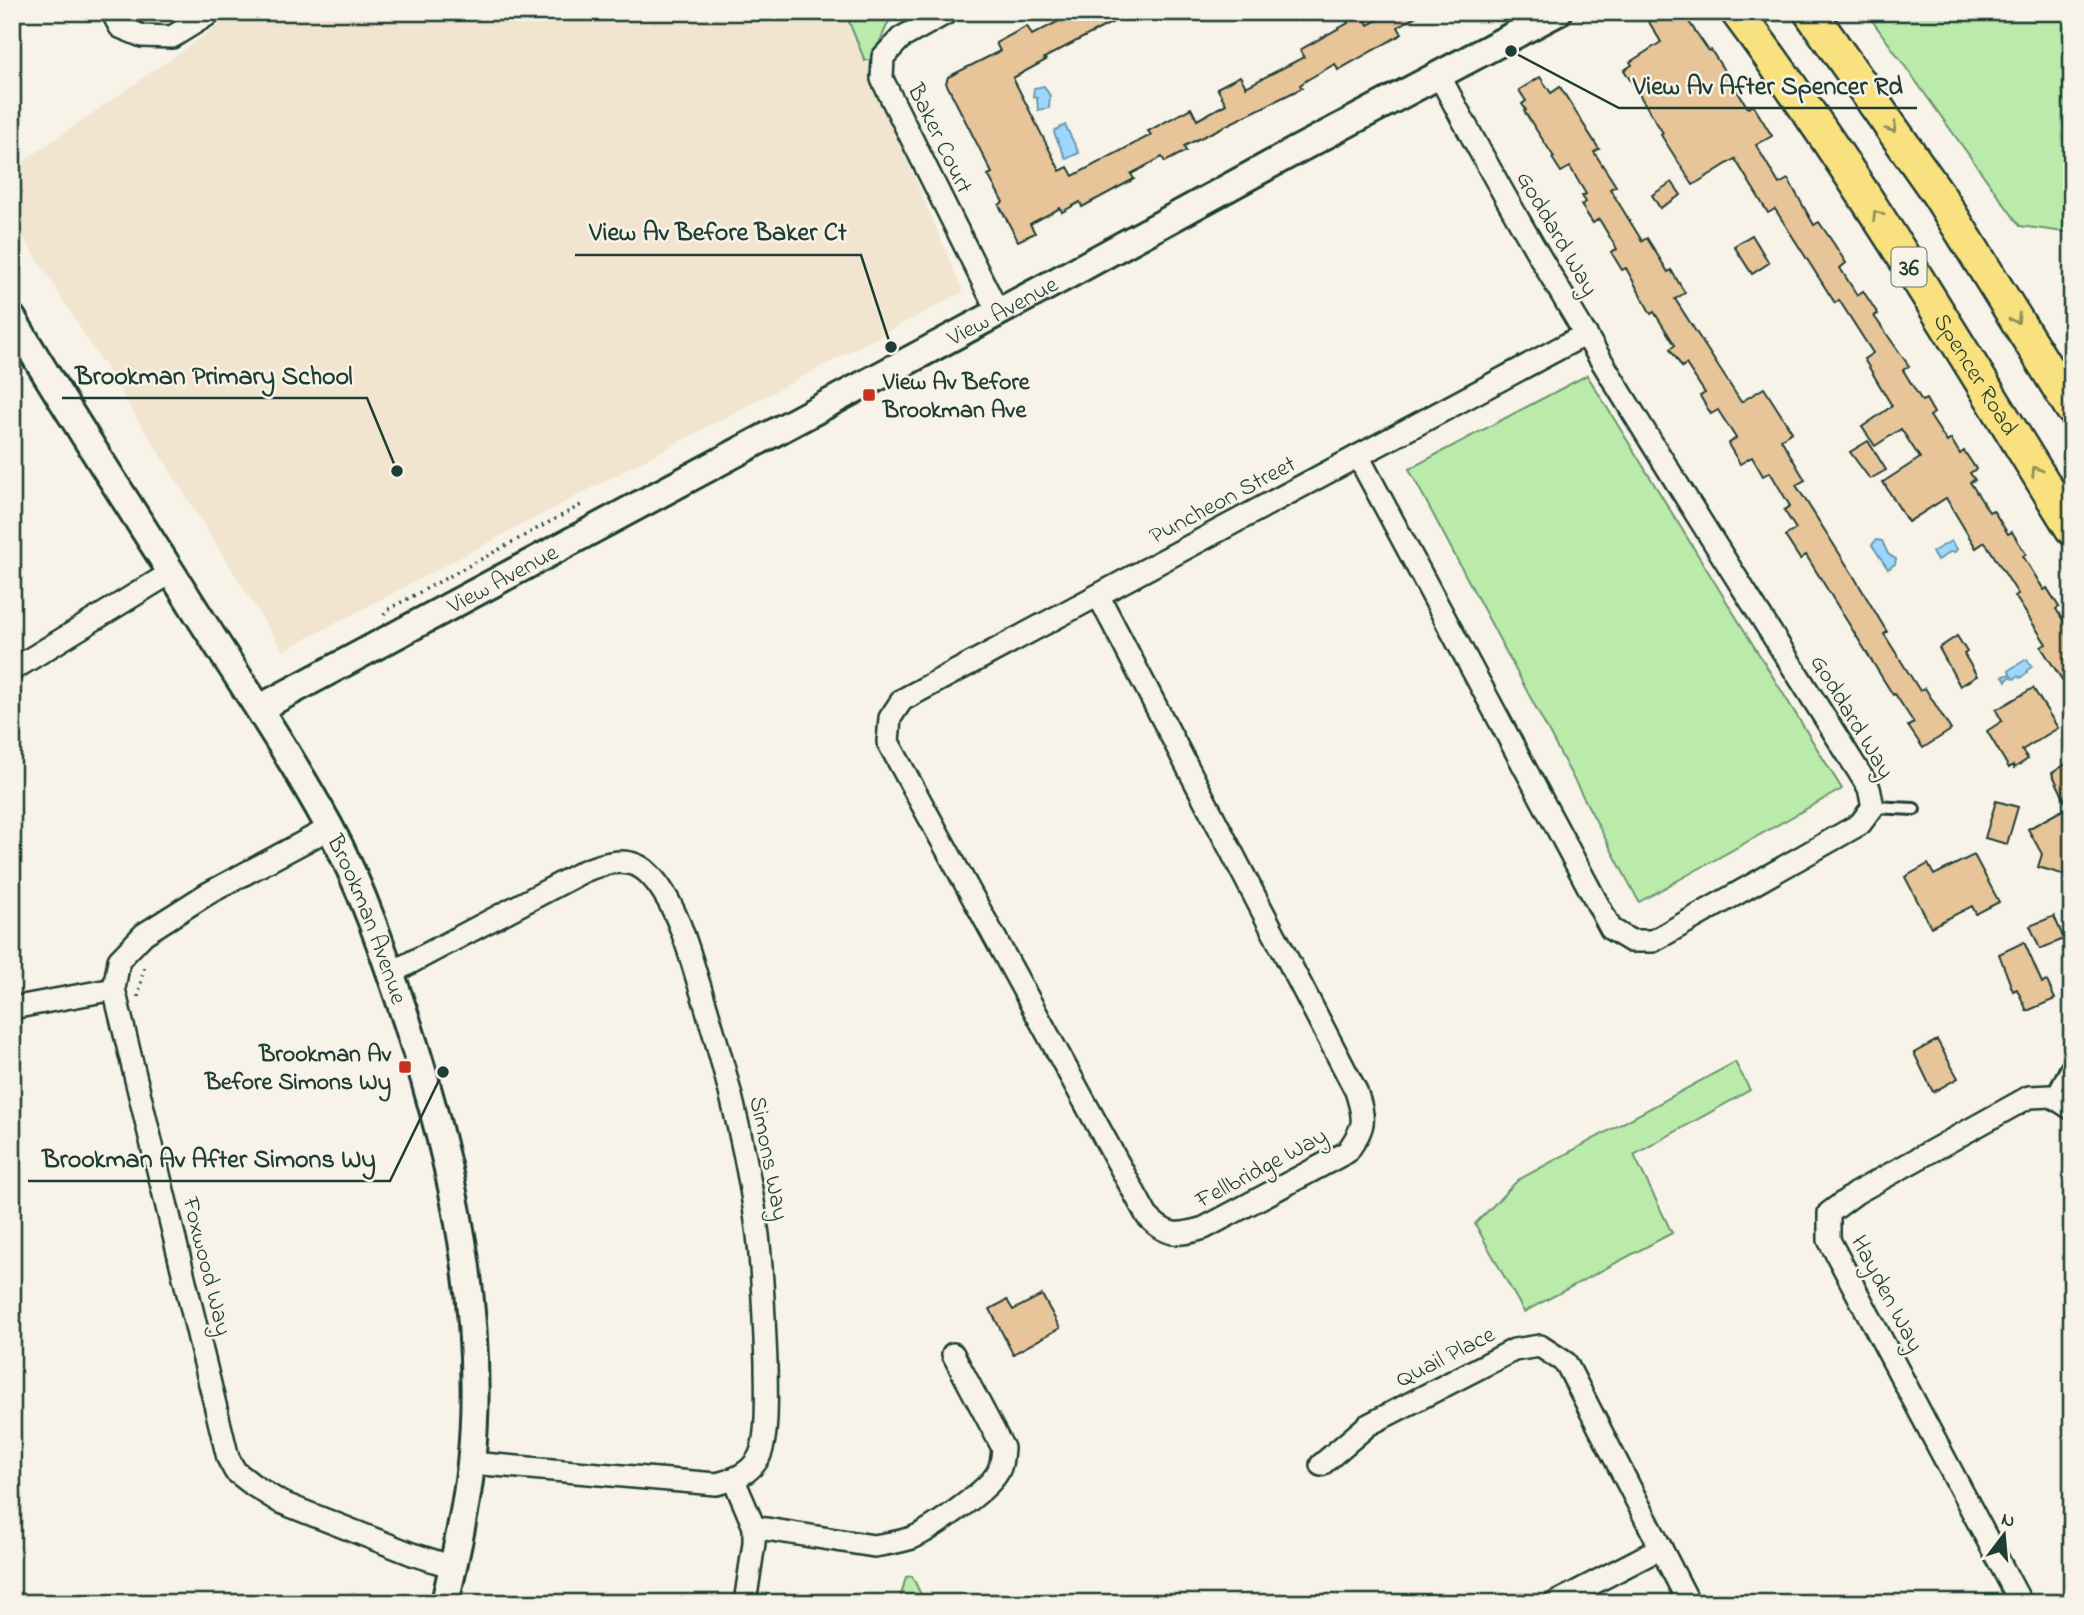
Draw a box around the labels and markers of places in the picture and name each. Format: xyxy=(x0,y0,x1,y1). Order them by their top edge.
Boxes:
callout: View Av After Spencer Rd xyxy=(1619,61,1917,108)
callout: View Av Before Baker Ct xyxy=(575,208,861,255)
callout: Brookman Primary School xyxy=(62,351,367,398)
place label: View Av Before Brookman Ave xyxy=(882,366,1031,429)
marker: View Av Before Brookman Ave xyxy=(861,387,877,403)
place label: Brookman Av Before Simons Wy xyxy=(204,1038,392,1102)
marker: Brookman Av Before Simons Wy xyxy=(397,1059,413,1075)
callout: Brookman Av After Simons Wy xyxy=(28,1134,390,1181)

